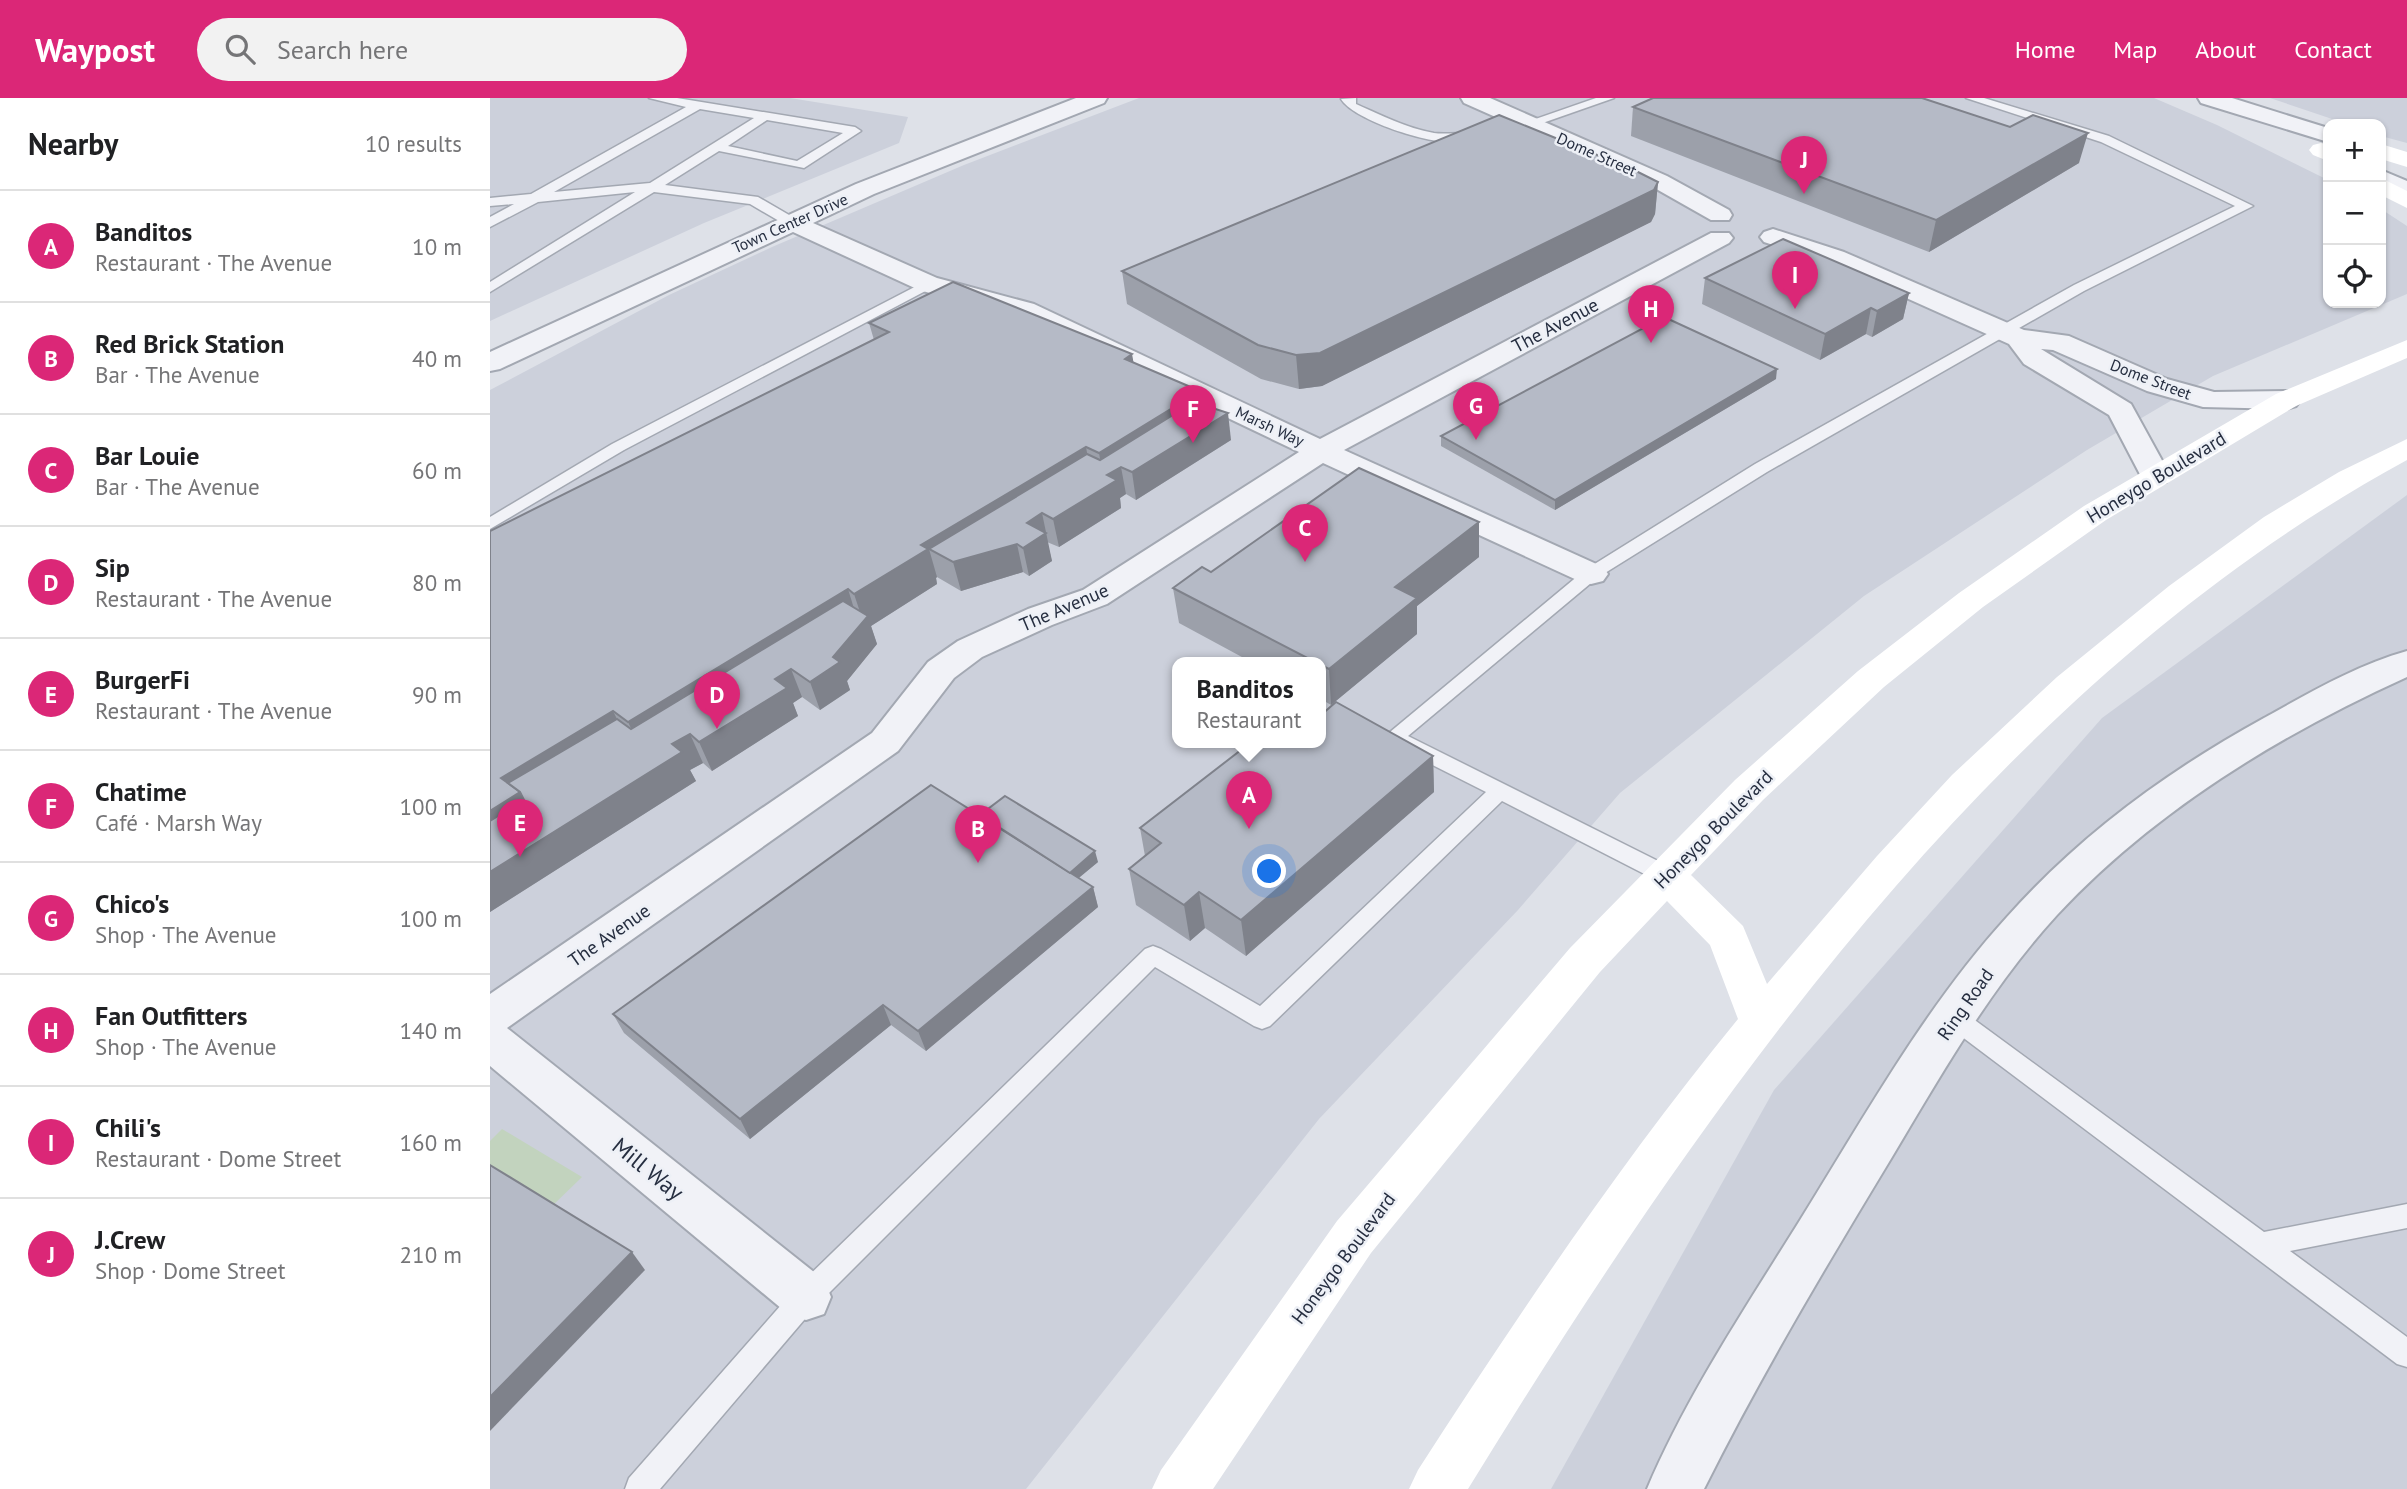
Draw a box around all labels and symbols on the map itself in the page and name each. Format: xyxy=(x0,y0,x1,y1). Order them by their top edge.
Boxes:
street label: Dome Street xyxy=(1554,128,1641,181)
pin: J xyxy=(1781,136,1827,194)
street label: Town Center Drive xyxy=(729,189,851,257)
pin: I xyxy=(1772,251,1818,309)
pin: H xyxy=(1628,285,1674,343)
street label: The Avenue xyxy=(1508,292,1602,358)
street label: Dome Street xyxy=(2108,354,2195,404)
pin: G xyxy=(1453,382,1499,440)
pin: F xyxy=(1170,385,1216,443)
street label: Marsh Way xyxy=(1232,401,1308,451)
street label: Honeygo Boulevard xyxy=(2082,426,2230,528)
pin: C xyxy=(1282,504,1328,562)
street label: The Avenue xyxy=(1016,578,1112,636)
pin: D xyxy=(694,671,740,729)
street label: Honeygo Boulevard xyxy=(1649,765,1777,893)
pin: A xyxy=(1226,771,1272,829)
pin: E xyxy=(497,799,543,857)
pin: B xyxy=(955,805,1001,863)
your location xyxy=(1252,854,1286,888)
street label: The Avenue xyxy=(563,898,655,972)
street label: Ring Road xyxy=(1932,963,1998,1045)
street label: Mill Way xyxy=(607,1131,690,1206)
street label: Honeygo Boulevard xyxy=(1286,1188,1400,1328)

